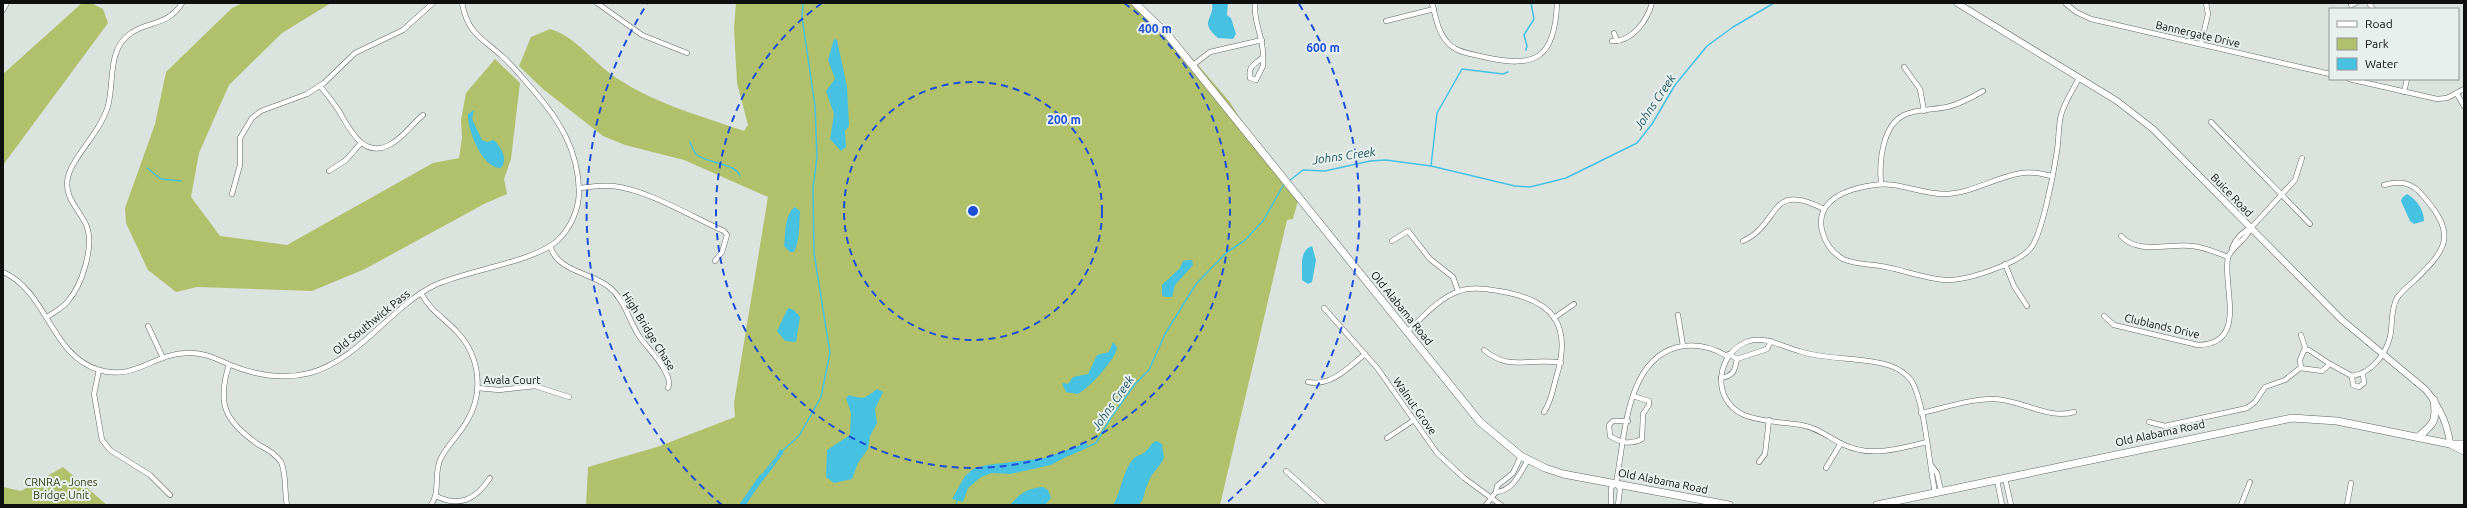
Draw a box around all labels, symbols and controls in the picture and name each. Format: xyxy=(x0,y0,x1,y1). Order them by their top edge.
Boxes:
legend xyxy=(2329,8,2459,80)
text: Road xyxy=(2365,17,2393,30)
street label: Bannergate Drive xyxy=(2155,18,2241,50)
text: 400 m xyxy=(1138,22,1172,35)
text: Park xyxy=(2365,37,2389,50)
text: 600 m xyxy=(1306,41,1340,54)
text: Water xyxy=(2365,57,2398,70)
water label: Johns Creek xyxy=(1631,71,1678,133)
text: 200 m xyxy=(1047,113,1081,126)
water label: Johns Creek xyxy=(1311,145,1377,167)
street label: Buice Road xyxy=(2209,171,2255,219)
centre of rings xyxy=(966,204,980,218)
street label: Old Alabama Road xyxy=(1369,269,1435,347)
street label: Old Southwick Pass xyxy=(330,287,412,357)
street label: High Bridge Chase xyxy=(620,290,678,372)
street label: Clublands Drive xyxy=(2123,312,2201,340)
water label: Johns Creek xyxy=(1088,372,1137,433)
street label: Avala Court xyxy=(483,374,541,386)
street label: Walnut Grove xyxy=(1391,375,1439,437)
street label: Old Alabama Road xyxy=(2114,418,2206,448)
street label: Old Alabama Road xyxy=(1617,466,1709,496)
park label: CRNRA - Jones Bridge Unit xyxy=(25,476,98,501)

